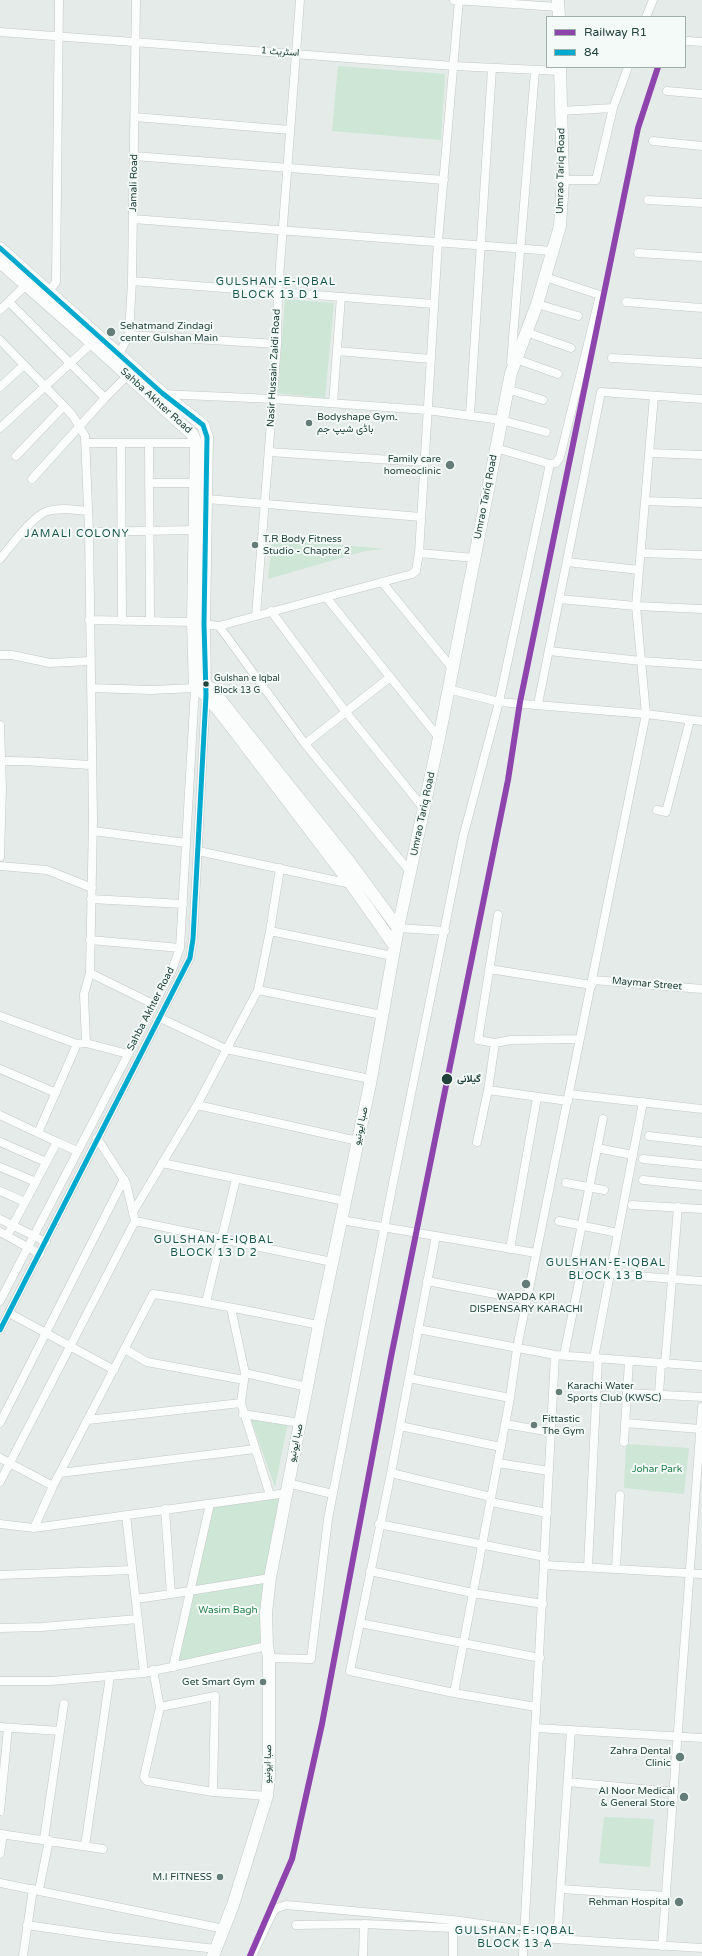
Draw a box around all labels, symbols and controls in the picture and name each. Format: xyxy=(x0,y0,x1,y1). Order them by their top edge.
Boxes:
legend xyxy=(546,16,686,68)
text: Railway R1 xyxy=(584,25,647,39)
street label: اسٹریٹ 1 xyxy=(260,45,300,59)
text: 84 xyxy=(584,45,599,59)
street label: Umrao Tariq Road xyxy=(554,128,568,214)
street label: Jamali Road xyxy=(127,154,141,212)
district label: GULSHAN-E-IQBAL BLOCK 13 D 1 xyxy=(216,275,336,301)
street label: Nasir Hussain Zaidi Road xyxy=(265,309,283,427)
place label: Sehatmand Zindagi center Gulshan Main xyxy=(120,320,218,344)
marker: Sehatmand Zindagi center Gulshan Main xyxy=(105,326,117,338)
street label: Sahba Akhter Road xyxy=(118,366,194,436)
place label: Bodyshape Gym۔ باڈی شیپ جم xyxy=(317,411,398,434)
marker: Bodyshape Gym۔ باڈی شیپ جم xyxy=(304,418,314,428)
place label: Family care homeoclinic xyxy=(384,453,441,476)
street label: Umrao Tariq Road xyxy=(472,454,500,540)
marker: Family care homeoclinic xyxy=(444,459,456,471)
district label: JAMALI COLONY xyxy=(25,527,129,541)
place label: T.R Body Fitness Studio - Chapter 2 xyxy=(263,533,350,556)
marker: T.R Body Fitness Studio - Chapter 2 xyxy=(250,540,260,550)
place label: Gulshan e Iqbal Block 13 G xyxy=(214,674,280,695)
marker: Gulshan e Iqbal Block 13 G xyxy=(201,679,211,689)
street label: Umrao Tariq Road xyxy=(408,771,438,857)
street label: Sahba Akhter Road xyxy=(125,965,177,1053)
street label: Maymar Street xyxy=(611,975,683,993)
marker: گیلانی xyxy=(440,1072,454,1086)
place label: گیلانی xyxy=(457,1073,481,1085)
street label: صبا ایونیو xyxy=(351,1106,371,1146)
district label: GULSHAN-E-IQBAL BLOCK 13 D 2 xyxy=(154,1233,274,1259)
district label: GULSHAN-E-IQBAL BLOCK 13 B xyxy=(546,1256,666,1282)
marker: WAPDA KPI DISPENSARY KARACHI xyxy=(520,1278,532,1290)
place label: WAPDA KPI DISPENSARY KARACHI xyxy=(469,1291,583,1314)
place label: Karachi Water Sports Club (KWSC) xyxy=(567,1380,661,1404)
marker: Karachi Water Sports Club (KWSC) xyxy=(554,1387,564,1397)
place label: Fittastic The Gym xyxy=(542,1413,584,1436)
marker: Fittastic The Gym xyxy=(529,1420,539,1430)
street label: صبا ایونیو xyxy=(286,1423,306,1463)
park label: Johar Park xyxy=(632,1463,682,1475)
park label: Wasim Bagh xyxy=(198,1604,258,1616)
place label: Get Smart Gym xyxy=(182,1676,255,1688)
marker: Get Smart Gym xyxy=(258,1677,268,1687)
street label: صبا ایونیو xyxy=(261,1744,275,1784)
place label: Zahra Dental Clinic xyxy=(610,1745,671,1768)
marker: Zahra Dental Clinic xyxy=(674,1751,686,1763)
place label: Al Noor Medical & General Store xyxy=(599,1785,675,1808)
marker: Al Noor Medical & General Store xyxy=(678,1791,690,1803)
place label: M.I FITNESS xyxy=(153,1871,212,1883)
marker: M.I FITNESS xyxy=(215,1872,225,1882)
place label: Rehman Hospital xyxy=(589,1896,670,1908)
marker: Rehman Hospital xyxy=(673,1896,685,1908)
district label: GULSHAN-E-IQBAL BLOCK 13 A xyxy=(455,1924,575,1950)

